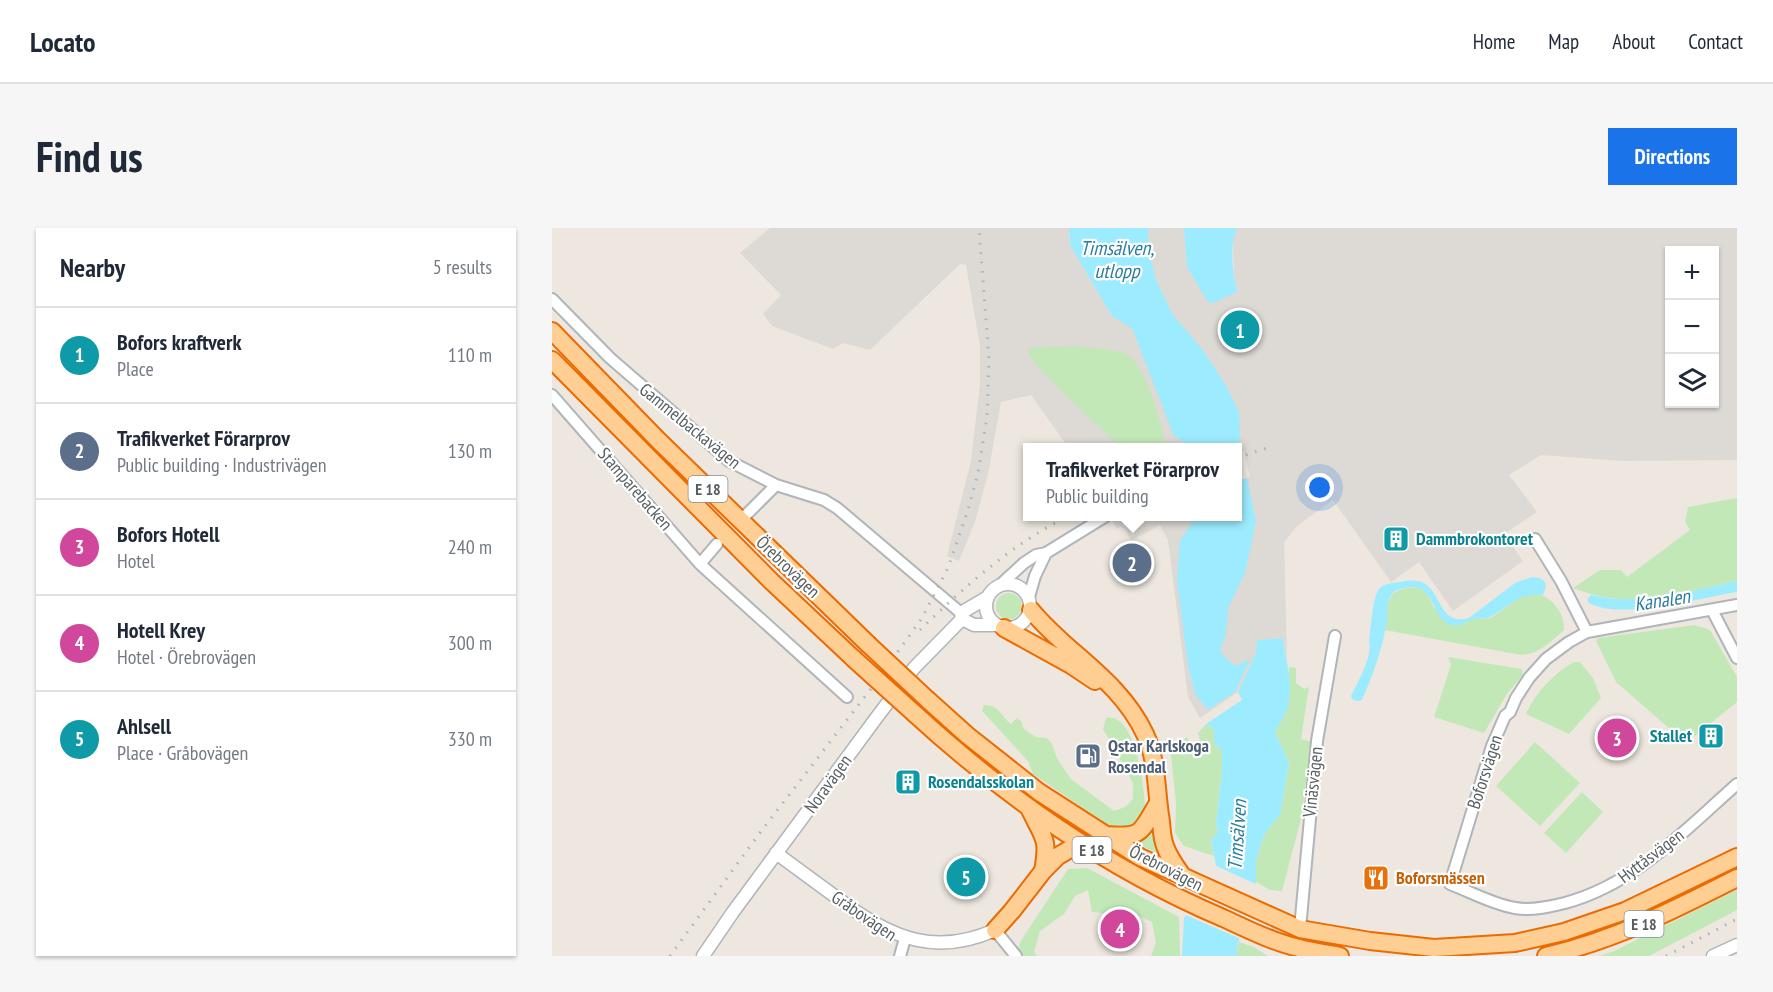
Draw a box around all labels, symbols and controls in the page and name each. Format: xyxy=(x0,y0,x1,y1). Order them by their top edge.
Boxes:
text: Locato xyxy=(30,23,96,60)
text: Home xyxy=(1473,28,1515,55)
text: Map xyxy=(1548,28,1579,55)
text: About xyxy=(1612,28,1655,55)
text: Contact xyxy=(1688,28,1743,55)
button: Directions xyxy=(1608,128,1737,185)
text: Find us xyxy=(36,129,143,184)
water label: Timsälven, utlopp xyxy=(1080,235,1154,284)
map controls xyxy=(1665,246,1719,408)
button: + xyxy=(1665,246,1719,300)
text: Nearby xyxy=(60,251,125,284)
text: 5 results xyxy=(433,254,492,280)
button: − xyxy=(1665,300,1719,354)
pin: 1 xyxy=(1220,308,1260,352)
text: Bofors kraftverk xyxy=(117,328,242,356)
text: 1 xyxy=(75,342,84,368)
text: 110 m xyxy=(448,342,492,368)
button: layers xyxy=(1665,354,1719,408)
text: Place xyxy=(117,356,154,382)
street label: Gammelbackavägen xyxy=(635,378,746,474)
text: Trafikverket Förarprov xyxy=(117,424,290,452)
text: 2 xyxy=(75,438,84,464)
text: 130 m xyxy=(448,438,492,464)
street label: Stamparebacken xyxy=(593,442,678,535)
popup xyxy=(1023,443,1242,521)
text: Public building · Industrivägen xyxy=(117,452,327,478)
text: Trafikverket Förarprov xyxy=(1046,455,1219,483)
your location xyxy=(1305,473,1334,502)
road number: E 18 xyxy=(688,476,728,502)
text: Public building xyxy=(1046,483,1149,509)
text: Bofors Hotell xyxy=(117,520,220,548)
building icon: Dammbrokontoret xyxy=(1381,524,1411,554)
place label: Dammbrokontoret xyxy=(1416,527,1534,550)
street label: Örebrovägen xyxy=(752,531,825,603)
text: 3 xyxy=(75,534,84,560)
text: 240 m xyxy=(448,534,492,560)
pin: 2 xyxy=(1112,540,1152,586)
text: Hotel xyxy=(117,548,155,574)
water label: Kanalen xyxy=(1632,583,1693,617)
text: Hotell Krey xyxy=(117,616,205,644)
text: 4 xyxy=(75,630,84,656)
text: 300 m xyxy=(448,630,492,656)
text: Hotel · Örebrovägen xyxy=(117,644,256,670)
text: Ahlsell xyxy=(117,712,171,740)
pin: 3 xyxy=(1598,716,1636,760)
building icon: Stallet xyxy=(1696,721,1726,751)
place label: Stallet xyxy=(1650,724,1693,747)
text: 5 xyxy=(75,726,84,752)
text: 330 m xyxy=(448,726,492,752)
street label: Boforsvägen xyxy=(1462,732,1507,812)
place label: Qstar Karlskoga Rosendal xyxy=(1108,734,1209,778)
text: Place · Gråbovägen xyxy=(117,740,248,766)
fuel station icon: Qstar Karlskoga Rosendal xyxy=(1073,741,1103,771)
street label: Vinäsvägen xyxy=(1297,746,1328,819)
street label: Noravägen xyxy=(799,750,857,818)
building icon: Rosendalsskolan xyxy=(893,767,923,797)
place label: Rosendalsskolan xyxy=(928,770,1034,793)
water label: Timsälven xyxy=(1222,798,1253,871)
street label: Hyttåsvägen xyxy=(1613,823,1688,888)
road number: E 18 xyxy=(1072,837,1112,863)
street label: Örebrovägen xyxy=(1125,839,1207,896)
pin: 5 xyxy=(946,854,986,900)
restaurant icon: Boforsmässen xyxy=(1361,863,1391,893)
place label: Boforsmässen xyxy=(1396,866,1485,889)
street label: Gråbovägen xyxy=(827,885,901,946)
pin: 4 xyxy=(1100,906,1140,952)
road number: E 18 xyxy=(1624,911,1664,937)

